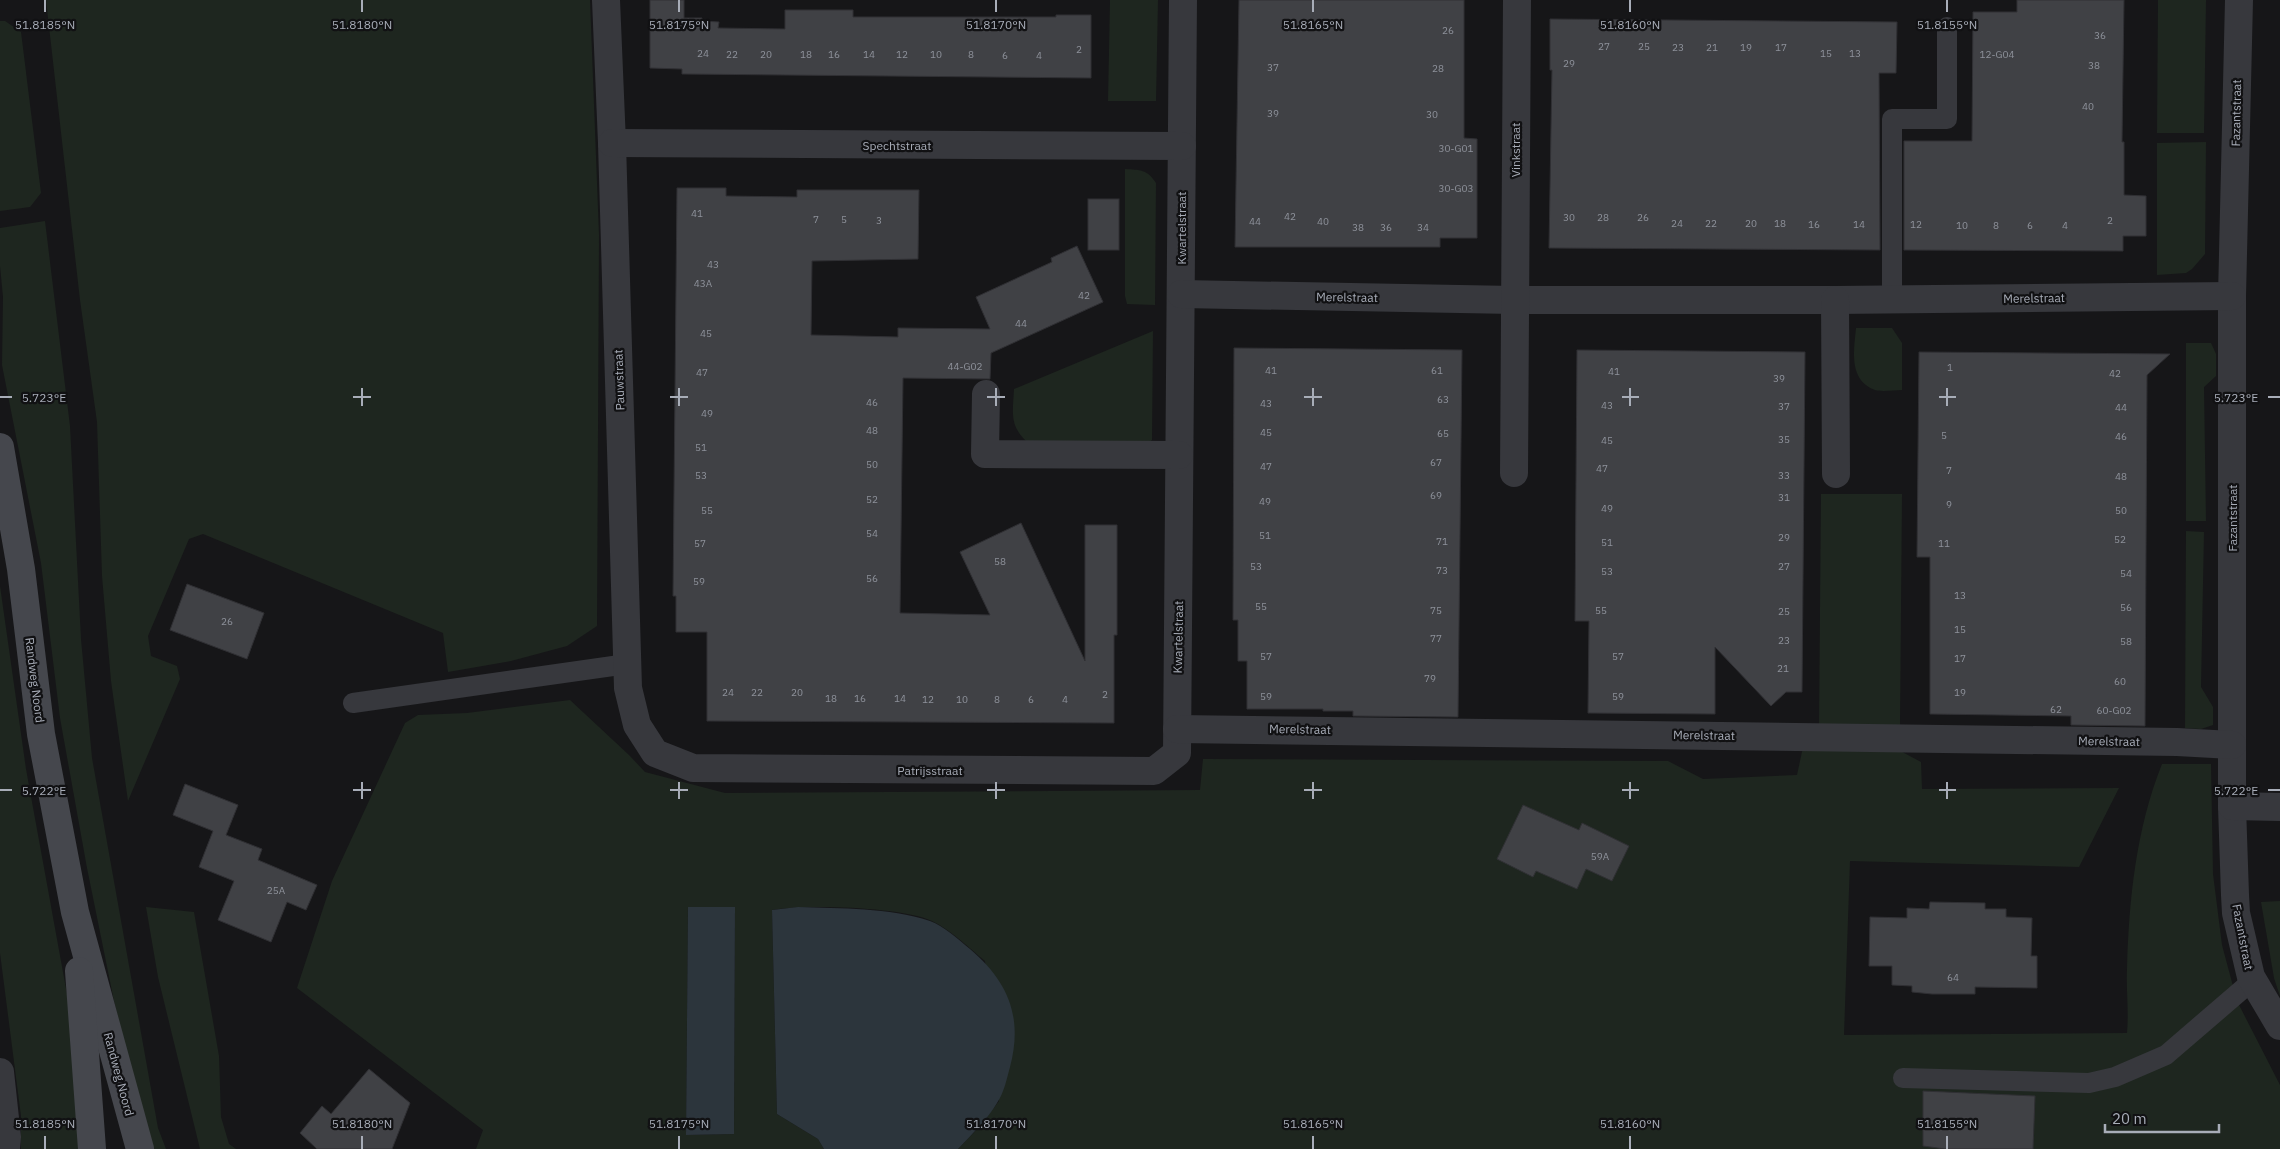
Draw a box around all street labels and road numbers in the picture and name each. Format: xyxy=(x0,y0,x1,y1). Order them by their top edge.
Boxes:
street label: Fazantstraat xyxy=(2228,79,2244,147)
street label: Vinkstraat xyxy=(1508,123,1523,177)
street label: Spechtstraat xyxy=(863,138,931,153)
street label: Kwartelstraat xyxy=(1174,192,1189,264)
street label: Merelstraat xyxy=(1316,289,1378,305)
street label: Merelstraat xyxy=(2003,290,2065,306)
street label: Pauwstraat xyxy=(610,349,628,411)
street label: Fazantstraat xyxy=(2225,485,2240,552)
street label: Kwartelstraat xyxy=(1170,600,1186,674)
street label: Randweg Noord xyxy=(22,636,48,724)
street label: Merelstraat xyxy=(1269,721,1331,737)
street label: Merelstraat xyxy=(1673,727,1735,743)
street label: Merelstraat xyxy=(2078,733,2140,749)
street label: Patrijsstraat xyxy=(897,763,963,778)
street label: Fazantstraat xyxy=(2229,903,2257,971)
street label: Randweg Noord xyxy=(101,1031,137,1117)

